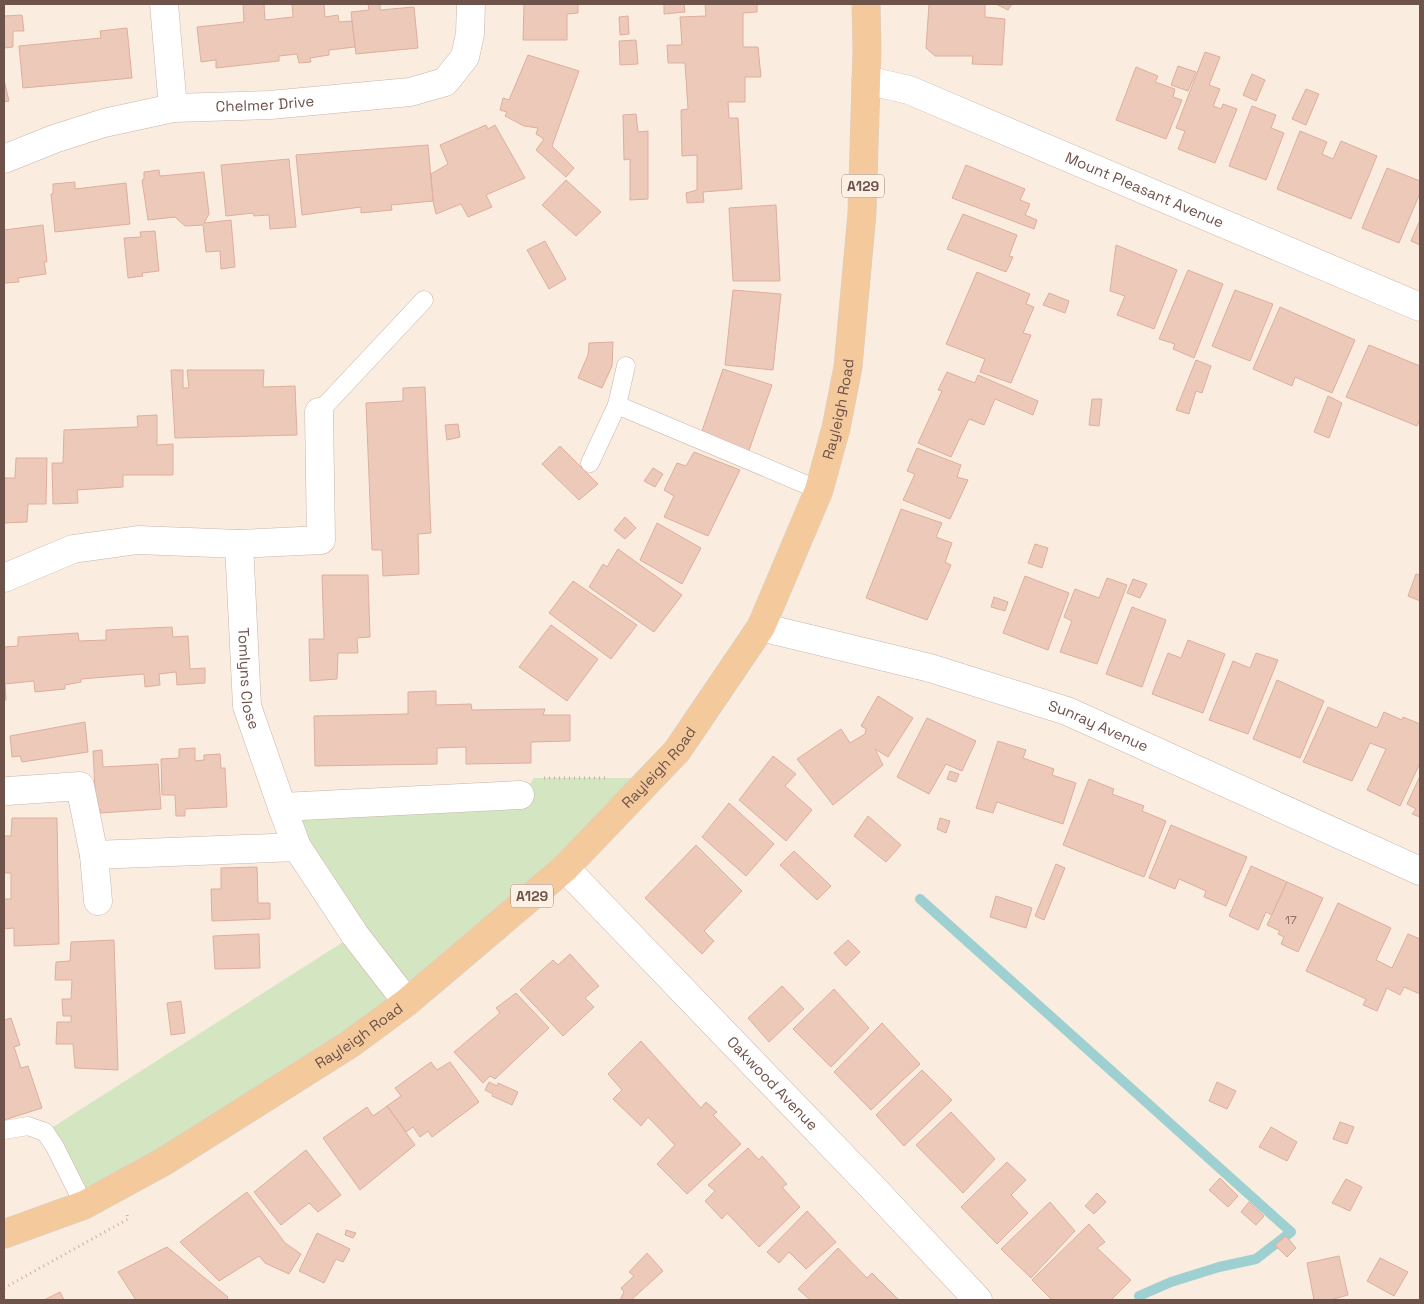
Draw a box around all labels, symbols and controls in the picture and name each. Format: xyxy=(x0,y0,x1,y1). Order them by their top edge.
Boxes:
street label: Chelmer Drive xyxy=(215,91,315,116)
street label: Mount Pleasant Avenue xyxy=(1063,147,1227,232)
road number: A129 xyxy=(842,175,884,198)
street label: Rayleigh Road xyxy=(818,358,858,462)
street label: Tomlyns Close xyxy=(234,627,264,732)
street label: Sunray Avenue xyxy=(1046,696,1152,756)
street label: Rayleigh Road xyxy=(618,723,700,812)
road number: A129 xyxy=(511,884,553,908)
house number: 17 xyxy=(1285,912,1297,928)
street label: Rayleigh Road xyxy=(311,998,406,1073)
street label: Oakwood Avenue xyxy=(723,1032,822,1134)

